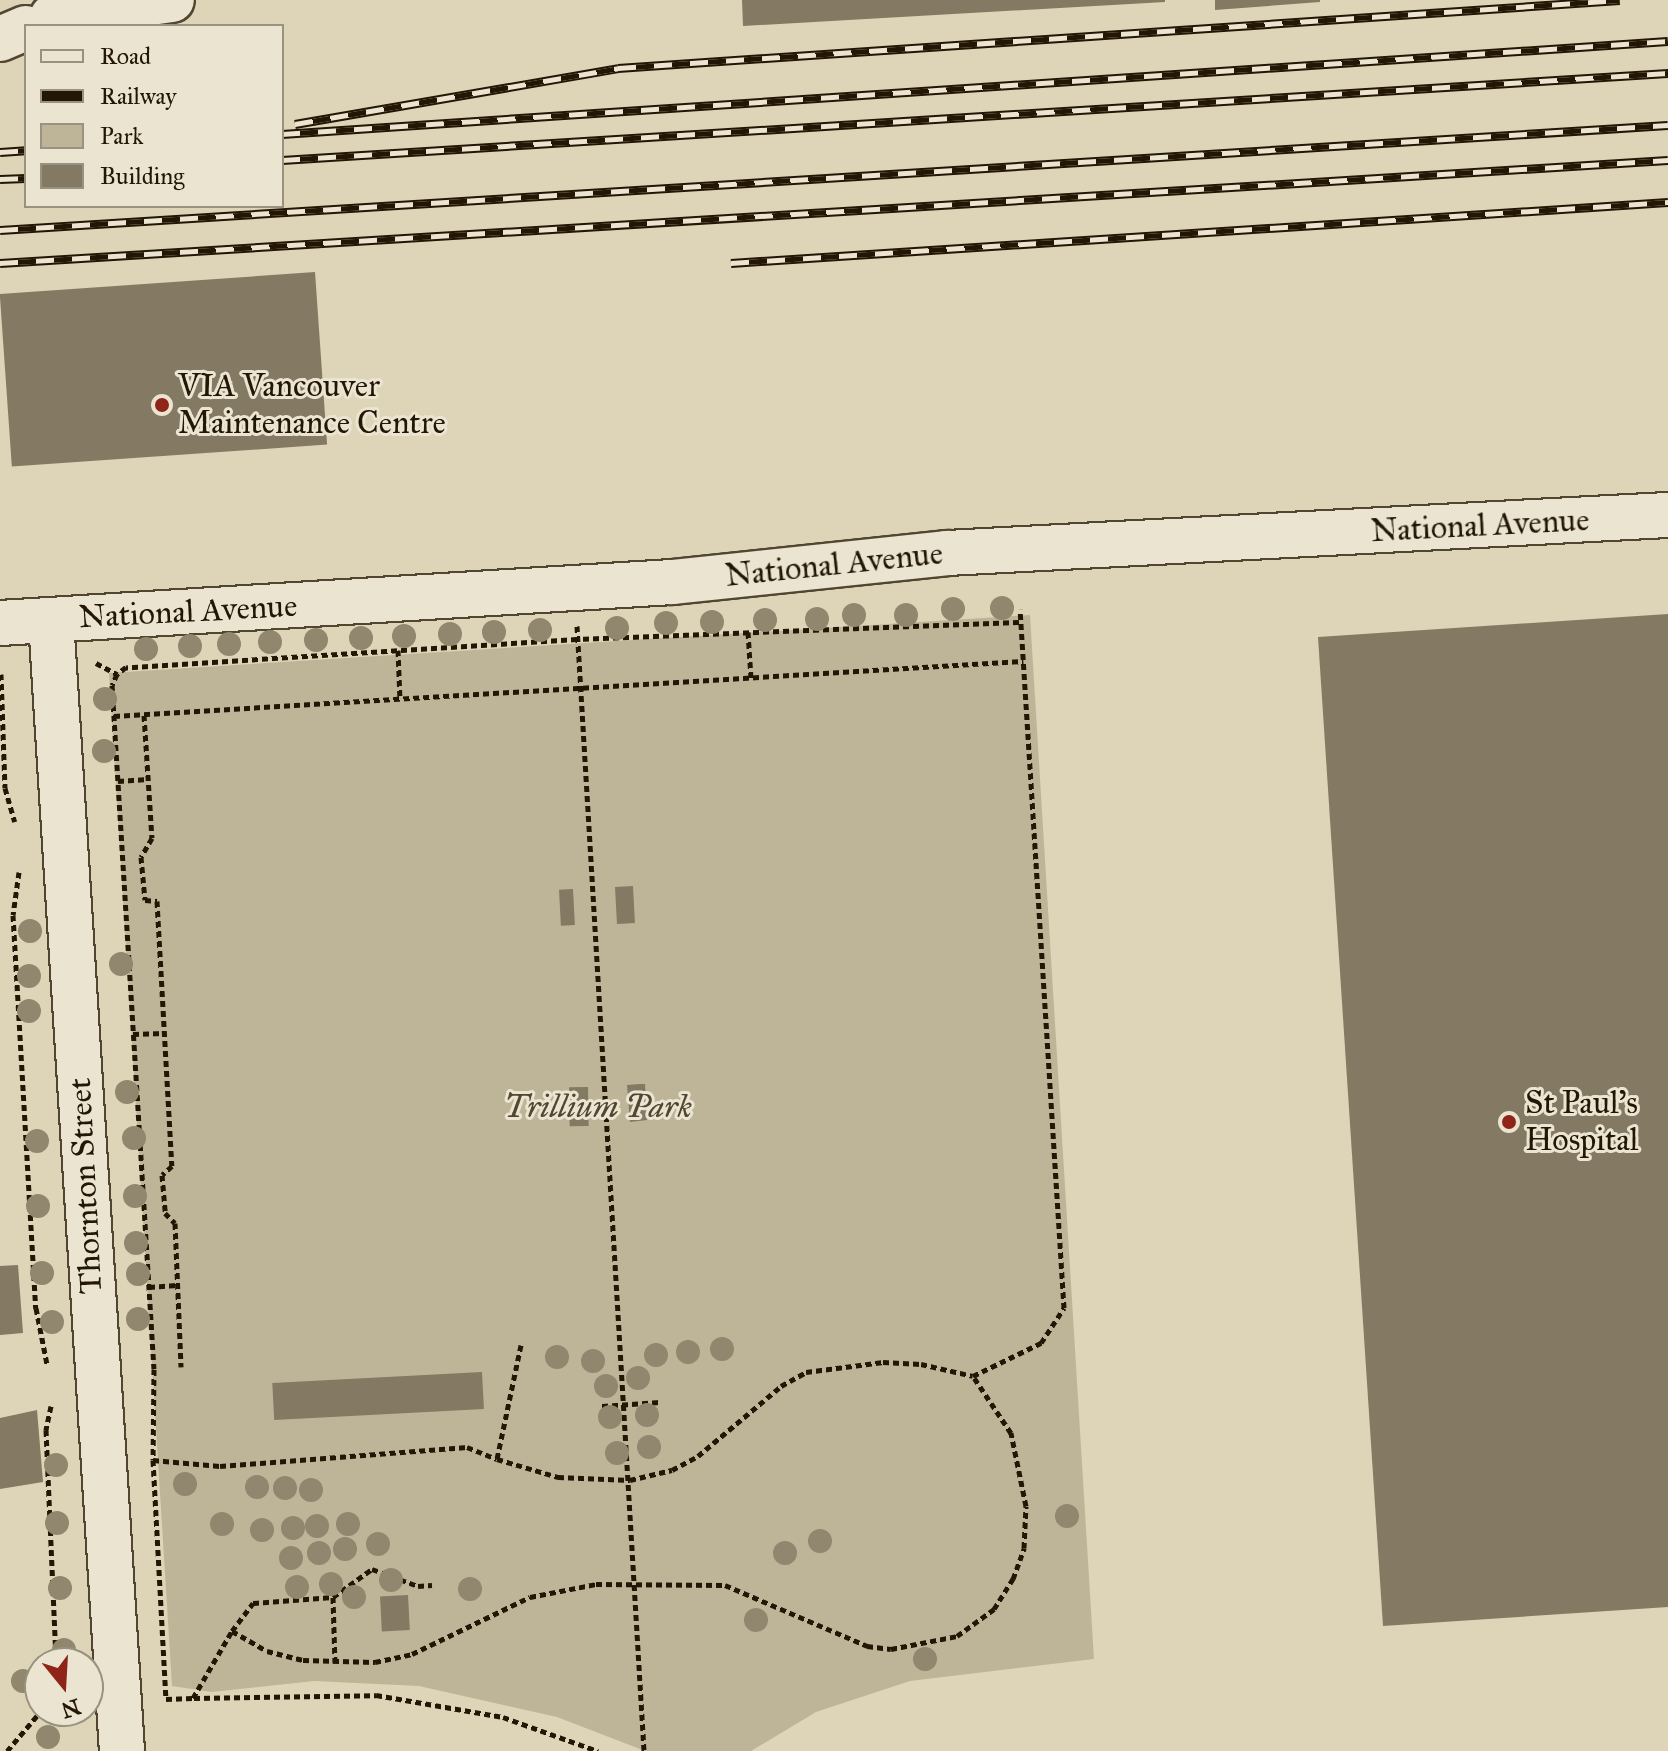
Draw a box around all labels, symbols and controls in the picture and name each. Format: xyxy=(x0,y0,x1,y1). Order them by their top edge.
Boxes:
legend xyxy=(24,24,284,208)
text: Road xyxy=(100,41,151,71)
text: Railway xyxy=(100,81,177,111)
text: Park xyxy=(100,121,143,151)
text: Building xyxy=(100,161,185,191)
place label: VIA Vancouver Maintenance Centre xyxy=(178,368,446,443)
marker: VIA Vancouver Maintenance Centre xyxy=(153,396,171,414)
street label: National Avenue xyxy=(1370,501,1590,551)
street label: National Avenue xyxy=(723,534,945,596)
street label: National Avenue xyxy=(78,587,298,637)
street label: Thornton Street xyxy=(61,1077,111,1295)
place label: St Paul's Hospital xyxy=(1525,1085,1638,1160)
park label: Trillium Park xyxy=(504,1088,692,1126)
marker: St Paul's Hospital xyxy=(1500,1113,1518,1131)
north arrow xyxy=(24,1647,104,1727)
text: N xyxy=(58,1693,84,1724)

